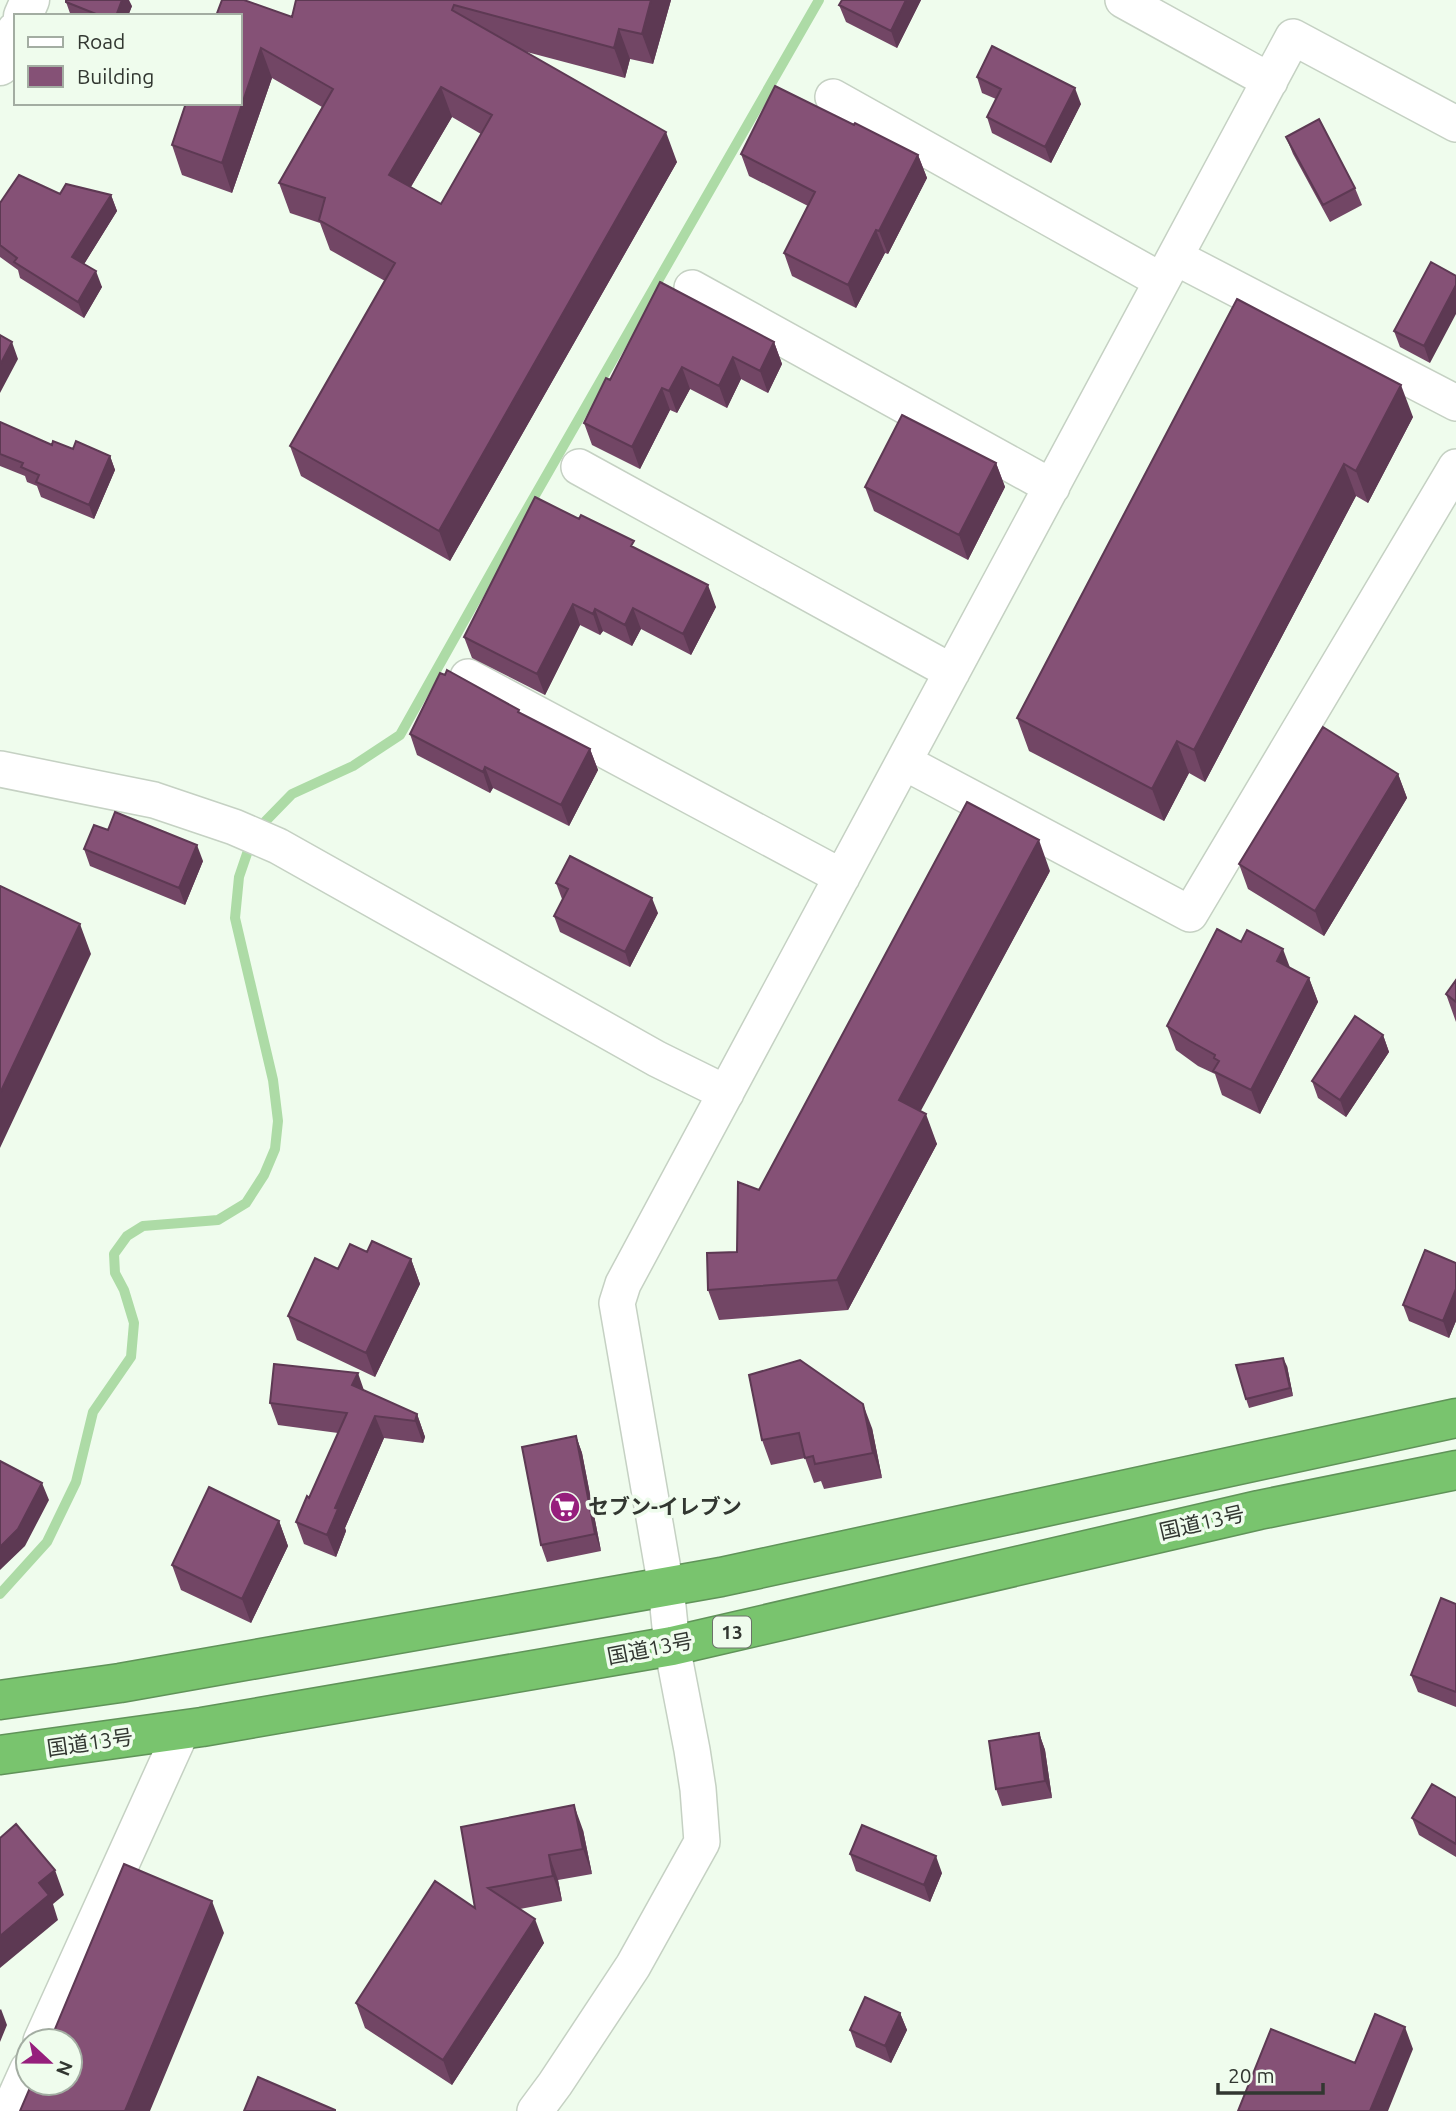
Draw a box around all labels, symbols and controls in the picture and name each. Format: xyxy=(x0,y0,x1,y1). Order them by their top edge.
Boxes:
legend xyxy=(14,14,242,105)
text: Road xyxy=(77,29,125,53)
text: Building xyxy=(77,64,154,88)
supermarket icon: セブン-イレブン xyxy=(548,1490,582,1524)
place label: セブン-イレブン xyxy=(588,1494,742,1518)
street label: 国道13号 xyxy=(1157,1501,1247,1543)
road number: 13 xyxy=(713,1616,751,1648)
street label: 国道13号 xyxy=(605,1628,695,1668)
street label: 国道13号 xyxy=(45,1724,134,1760)
north arrow xyxy=(14,2027,84,2097)
scale bar xyxy=(1218,2052,1323,2096)
text: N xyxy=(52,2058,78,2079)
text: 20 m xyxy=(1228,2063,1275,2087)

